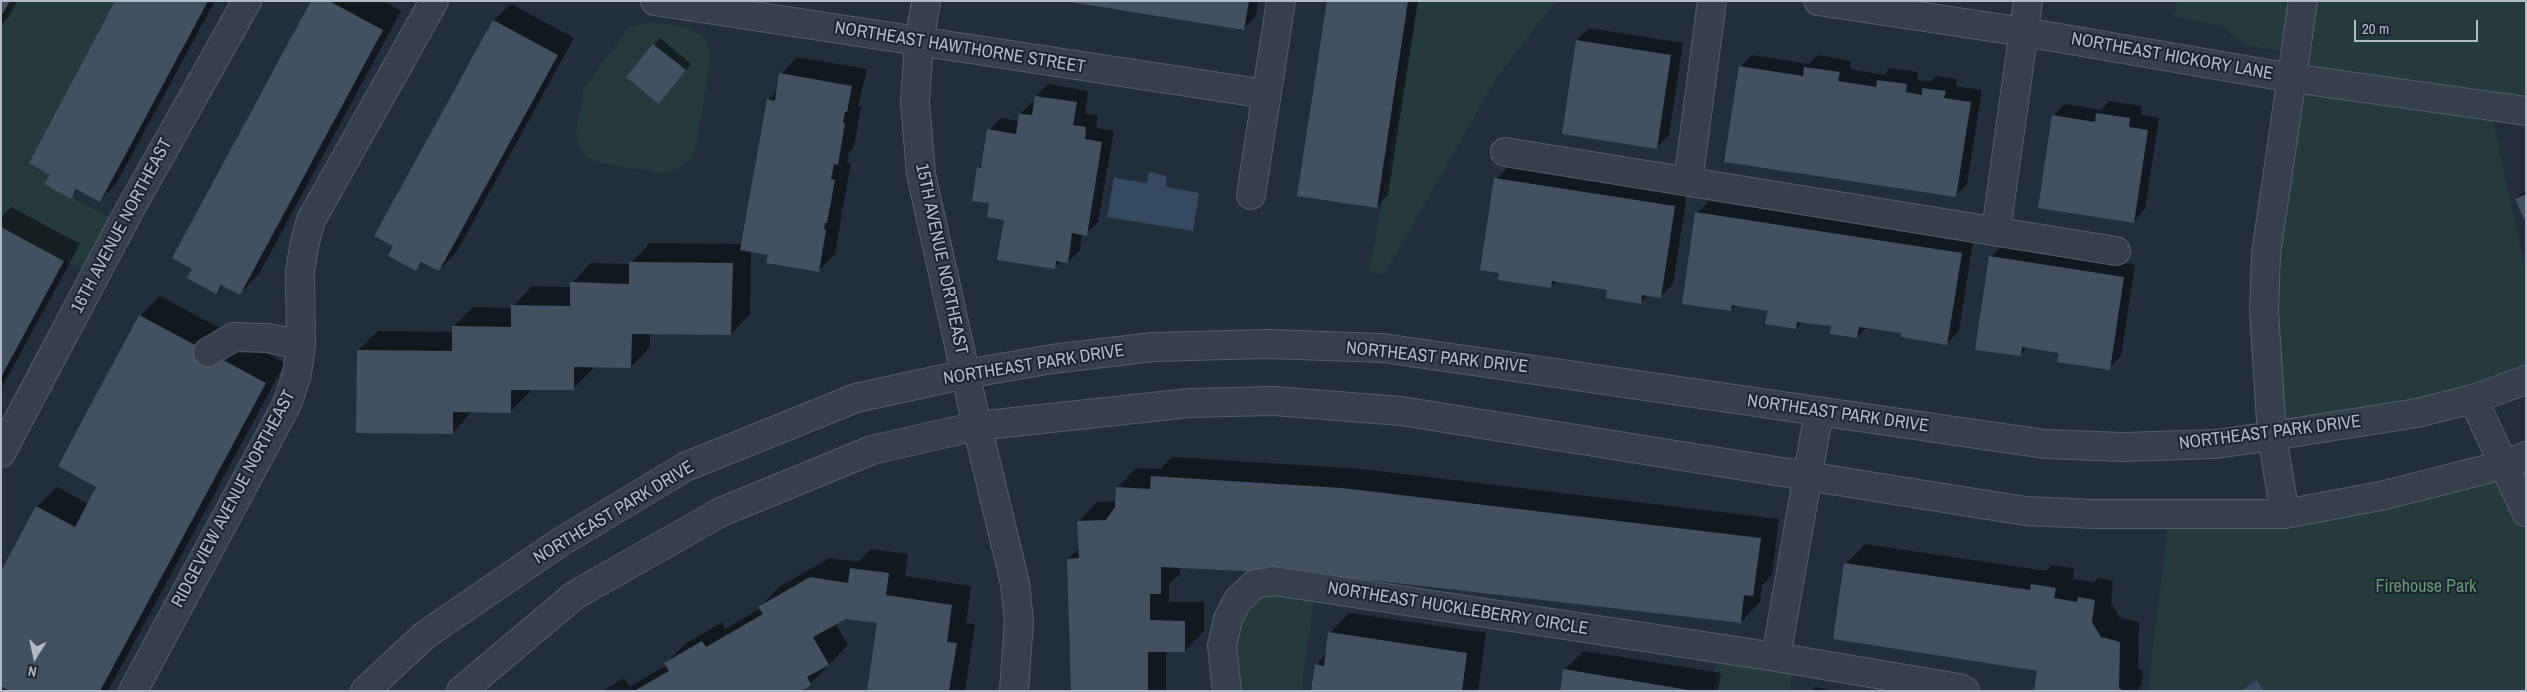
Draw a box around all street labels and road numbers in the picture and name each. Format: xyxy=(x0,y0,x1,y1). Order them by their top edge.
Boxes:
street label: NORTHEAST HAWTHORNE STREET xyxy=(833,18,1087,78)
street label: NORTHEAST HICKORY LANE xyxy=(2069,29,2275,85)
street label: 16TH AVENUE NORTHEAST xyxy=(67,135,177,317)
street label: 15TH AVENUE NORTHEAST xyxy=(910,162,972,356)
street label: NORTHEAST PARK DRIVE xyxy=(1345,338,1529,378)
street label: NORTHEAST PARK DRIVE xyxy=(942,340,1126,390)
street label: RIDGEVIEW AVENUE NORTHEAST xyxy=(167,387,301,611)
street label: NORTHEAST PARK DRIVE xyxy=(1746,391,1930,437)
street label: NORTHEAST PARK DRIVE xyxy=(2178,411,2362,455)
street label: NORTHEAST PARK DRIVE xyxy=(530,457,698,569)
street label: NORTHEAST HUCKLEBERRY CIRCLE xyxy=(1326,578,1590,640)

